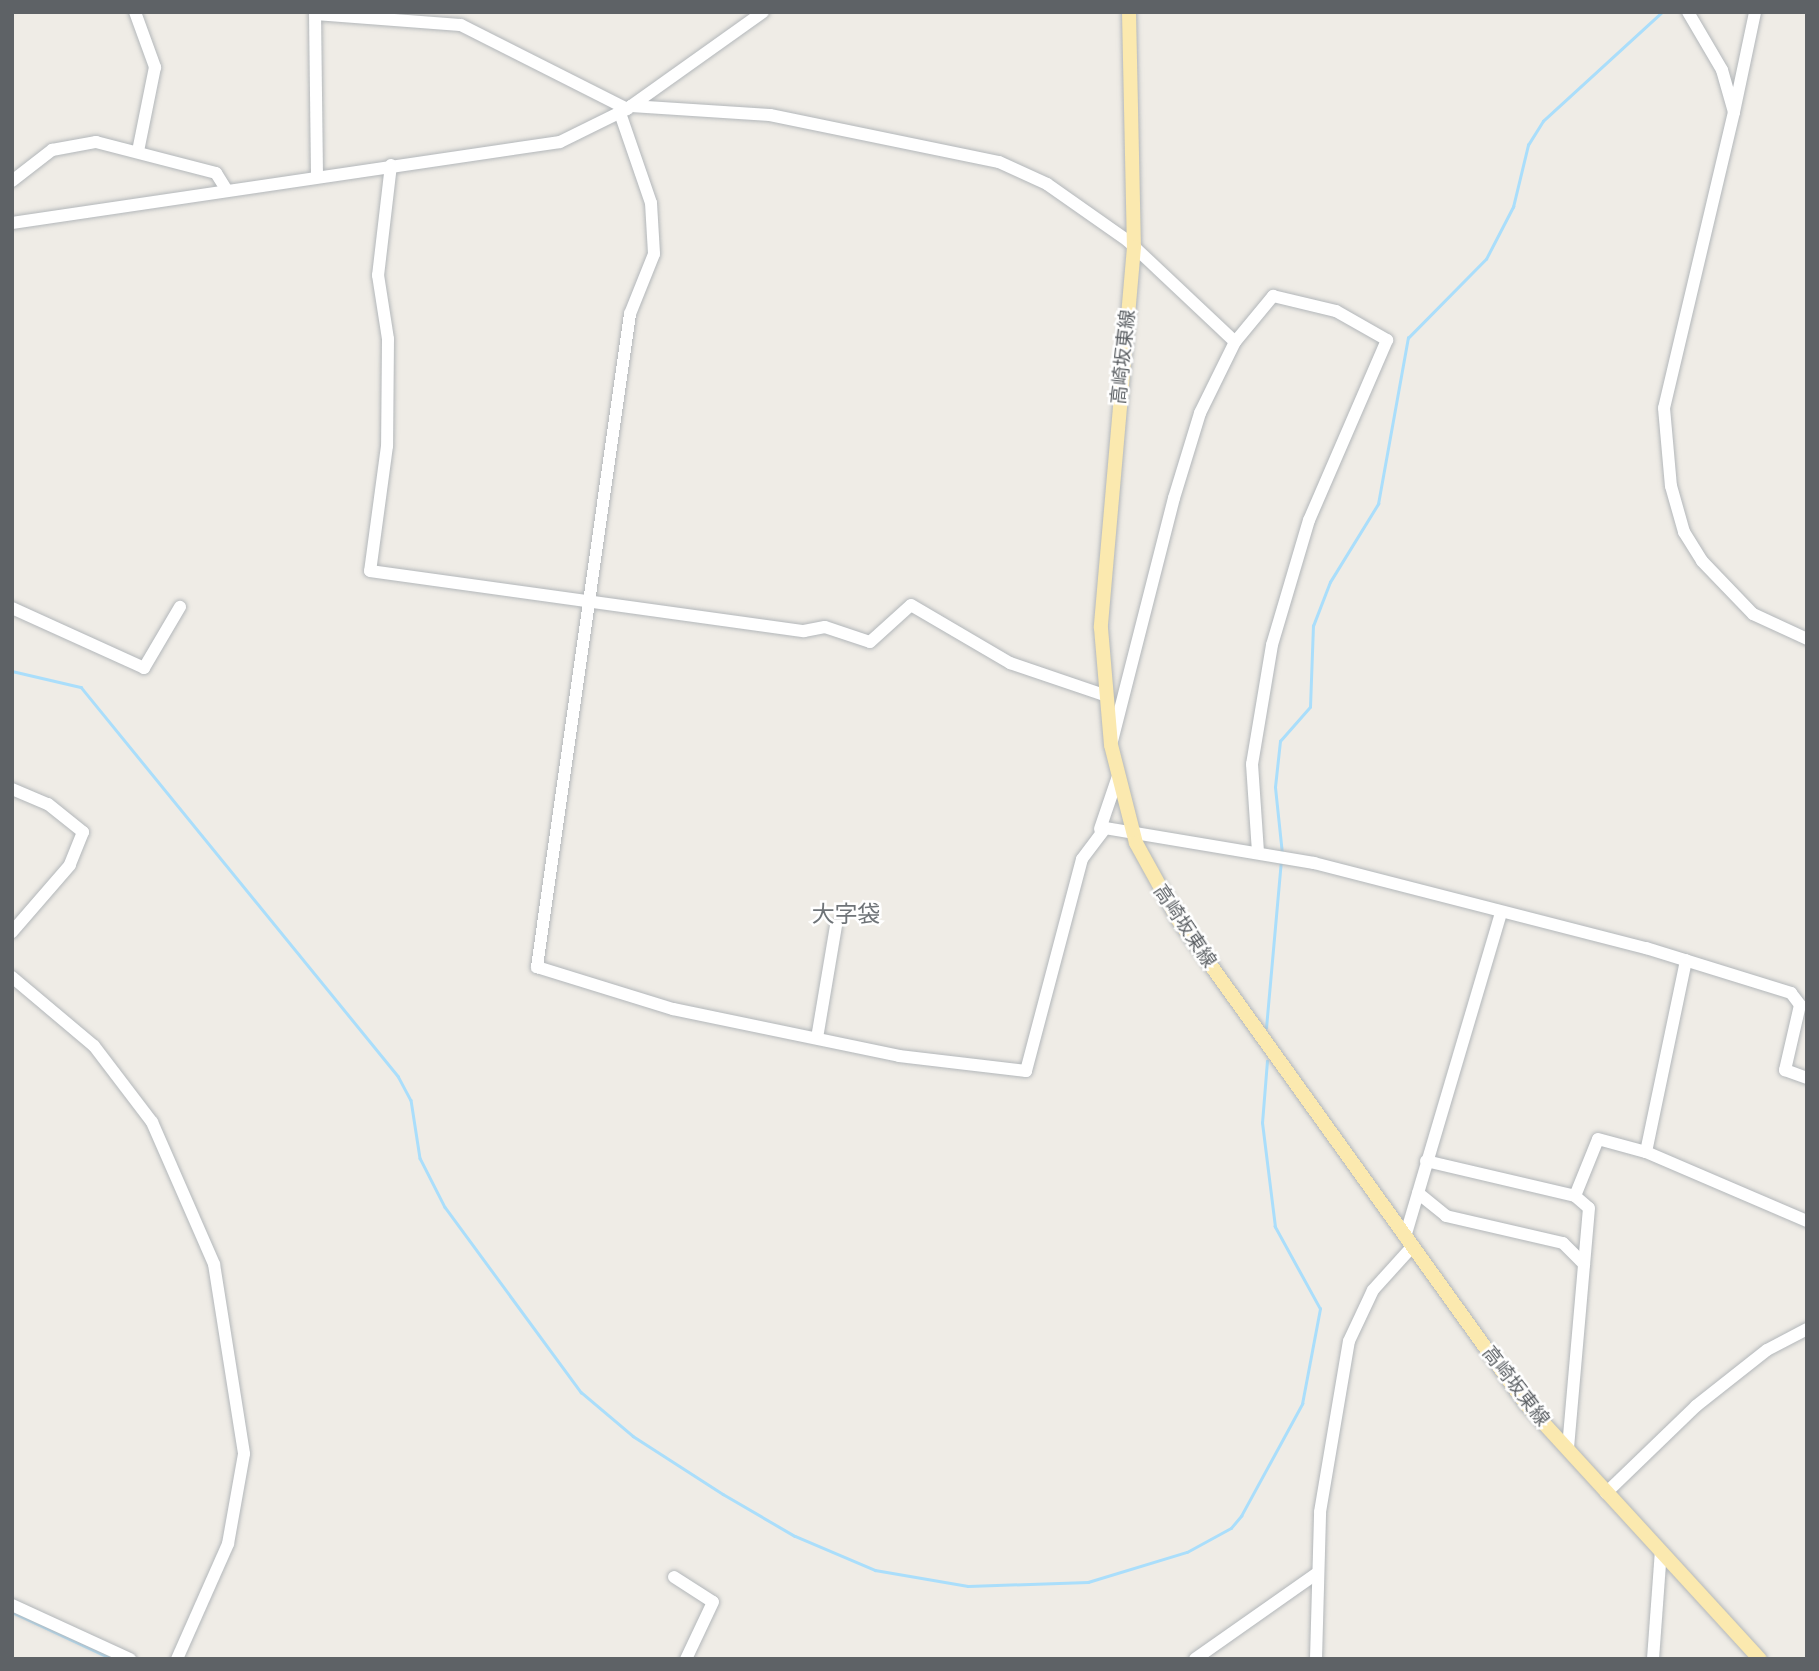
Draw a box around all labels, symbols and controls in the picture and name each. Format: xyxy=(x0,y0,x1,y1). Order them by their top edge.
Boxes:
street label: 高崎坂東線 xyxy=(1107,309,1139,405)
street label: 高崎坂東線 xyxy=(1149,880,1221,972)
district label: 大字袋 xyxy=(812,900,880,928)
street label: 高崎坂東線 xyxy=(1478,1342,1554,1430)

